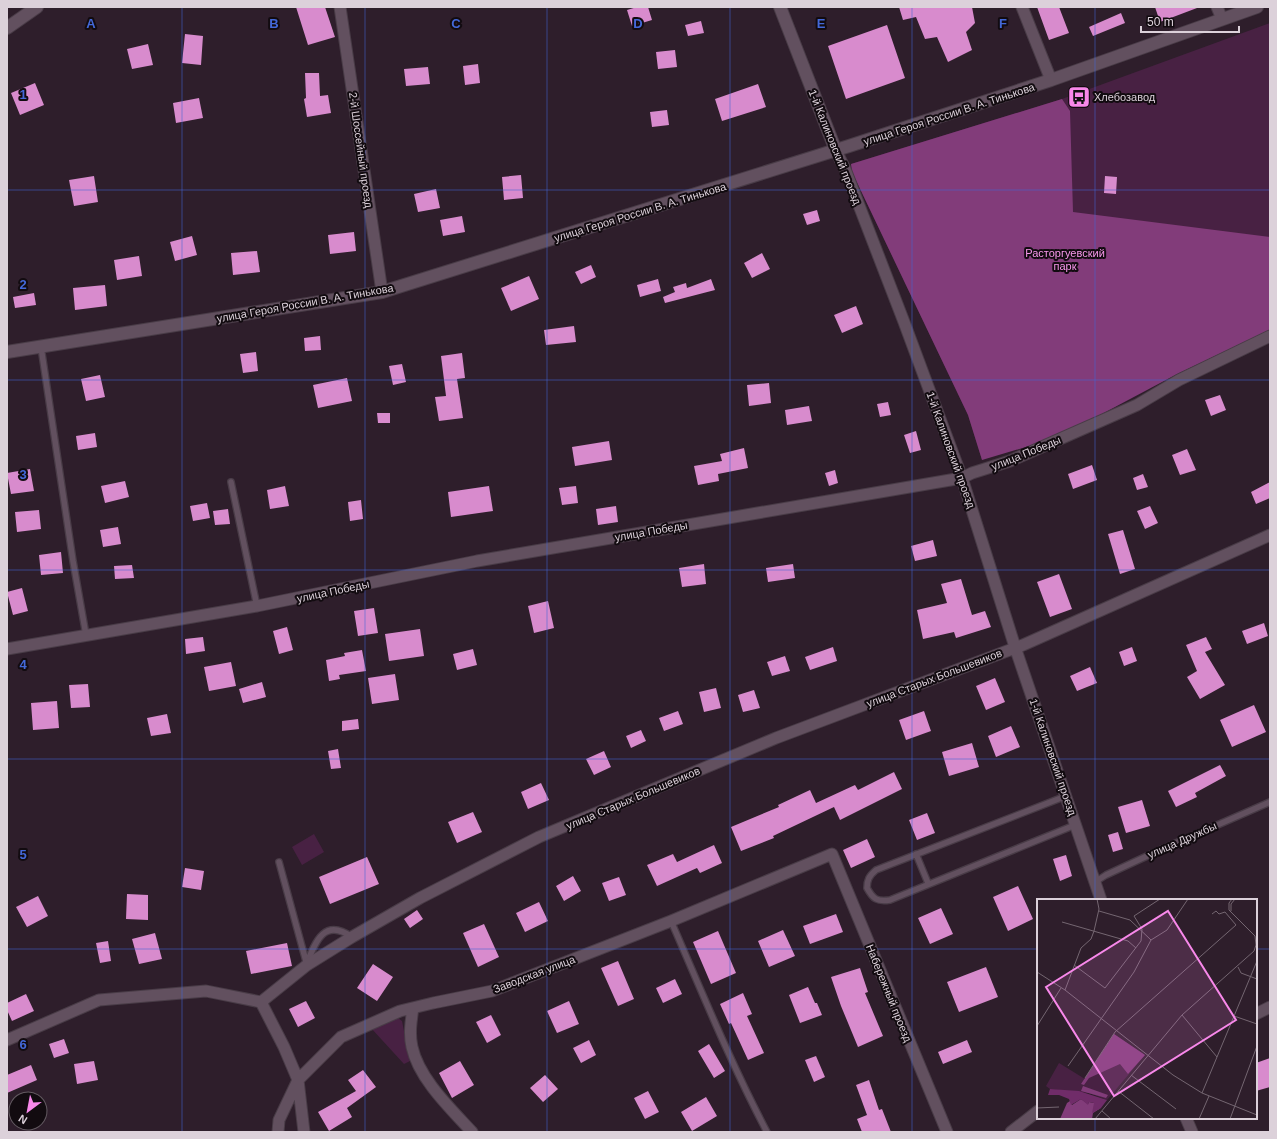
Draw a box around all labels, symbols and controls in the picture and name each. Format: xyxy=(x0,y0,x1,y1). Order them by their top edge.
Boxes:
scale bar xyxy=(1141,8,1239,34)
text: 50 m xyxy=(1147,15,1174,29)
text: A xyxy=(86,16,96,31)
text: B xyxy=(269,16,279,31)
text: C xyxy=(451,16,461,31)
text: D xyxy=(633,16,643,31)
text: E xyxy=(817,16,826,31)
text: F xyxy=(999,16,1007,31)
street label: улица Героя России В. А. Тинькова xyxy=(862,80,1037,147)
bus stop icon: Хлебозавод xyxy=(1066,84,1092,110)
text: 1 xyxy=(19,87,27,102)
street label: 1-й Калиновский проезд xyxy=(806,88,864,207)
street label: 2-й Шоссейный проезд xyxy=(347,91,375,209)
place label: Хлебозавод xyxy=(1094,91,1156,103)
street label: улица Героя России В. А. Тинькова xyxy=(553,180,728,244)
park label: Расторгуевский парк xyxy=(1025,247,1105,272)
text: 2 xyxy=(19,277,27,292)
street label: улица Героя России В. А. Тинькова xyxy=(216,281,395,324)
street label: 1-й Калиновский проезд xyxy=(924,390,978,510)
street label: улица Победы xyxy=(990,434,1062,472)
text: 3 xyxy=(19,467,27,482)
street label: улица Победы xyxy=(614,519,688,543)
street label: улица Победы xyxy=(296,577,370,605)
street label: улица Старых Большевиков xyxy=(865,647,1003,709)
text: 4 xyxy=(19,657,27,672)
street label: 1-й Калиновский проезд xyxy=(1027,697,1079,818)
street label: улица Старых Большевиков xyxy=(564,764,702,832)
street label: улица Дружбы xyxy=(1146,819,1218,861)
text: 5 xyxy=(19,847,27,862)
inset map xyxy=(1037,899,1257,1119)
street label: Набережный проезд xyxy=(864,942,914,1044)
street label: Заводская улица xyxy=(491,953,577,995)
text: 6 xyxy=(19,1037,27,1052)
north arrow xyxy=(8,1091,48,1131)
text: N xyxy=(16,1112,29,1127)

